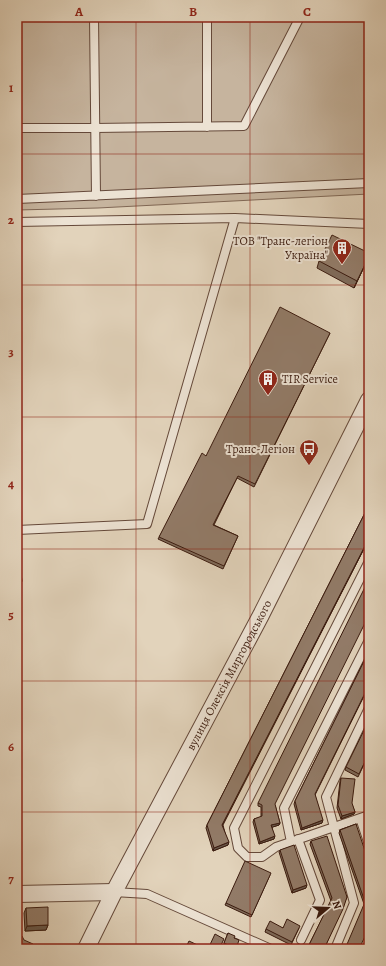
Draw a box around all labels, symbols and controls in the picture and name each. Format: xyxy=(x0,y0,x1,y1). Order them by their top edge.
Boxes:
text: A xyxy=(74,3,84,20)
text: B xyxy=(189,3,197,20)
text: C xyxy=(303,3,311,20)
text: 1 xyxy=(9,79,14,96)
text: 2 xyxy=(8,211,15,228)
place label: ТОВ "Транс-легіон Україна" xyxy=(233,233,328,263)
building icon: ТОВ "Транс-легіон Україна" xyxy=(331,237,353,265)
text: 3 xyxy=(8,343,14,360)
building icon: TIR Service xyxy=(257,368,279,396)
place label: TIR Service xyxy=(282,371,338,387)
bus stop icon: Транс-Легіон xyxy=(298,438,320,466)
place label: Транс-Легіон xyxy=(226,441,295,457)
text: 4 xyxy=(8,475,14,492)
street label: вулиця Олексія Миргородського xyxy=(183,597,275,753)
text: 5 xyxy=(8,606,14,623)
text: 6 xyxy=(8,738,14,755)
text: 7 xyxy=(8,870,14,887)
north arrow xyxy=(308,888,348,928)
text: N xyxy=(329,899,345,911)

